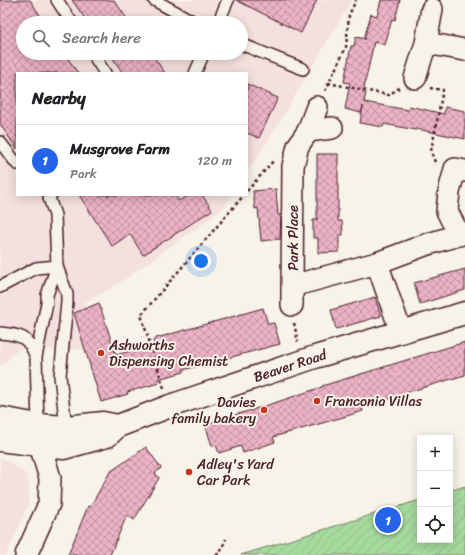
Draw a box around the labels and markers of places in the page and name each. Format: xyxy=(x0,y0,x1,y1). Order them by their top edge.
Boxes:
place label: Ashworths Dispensing Chemist xyxy=(108,333,228,374)
marker: Ashworths Dispensing Chemist xyxy=(96,348,106,358)
place label: Franconia Villas xyxy=(325,389,422,414)
place label: Davies family bakery xyxy=(171,390,257,431)
marker: Franconia Villas xyxy=(312,396,322,406)
marker: Davies family bakery xyxy=(259,405,269,415)
place label: Adley's Yard Car Park xyxy=(196,452,275,493)
marker: Adley's Yard Car Park xyxy=(184,467,194,477)
pin: 1 xyxy=(375,505,401,535)

